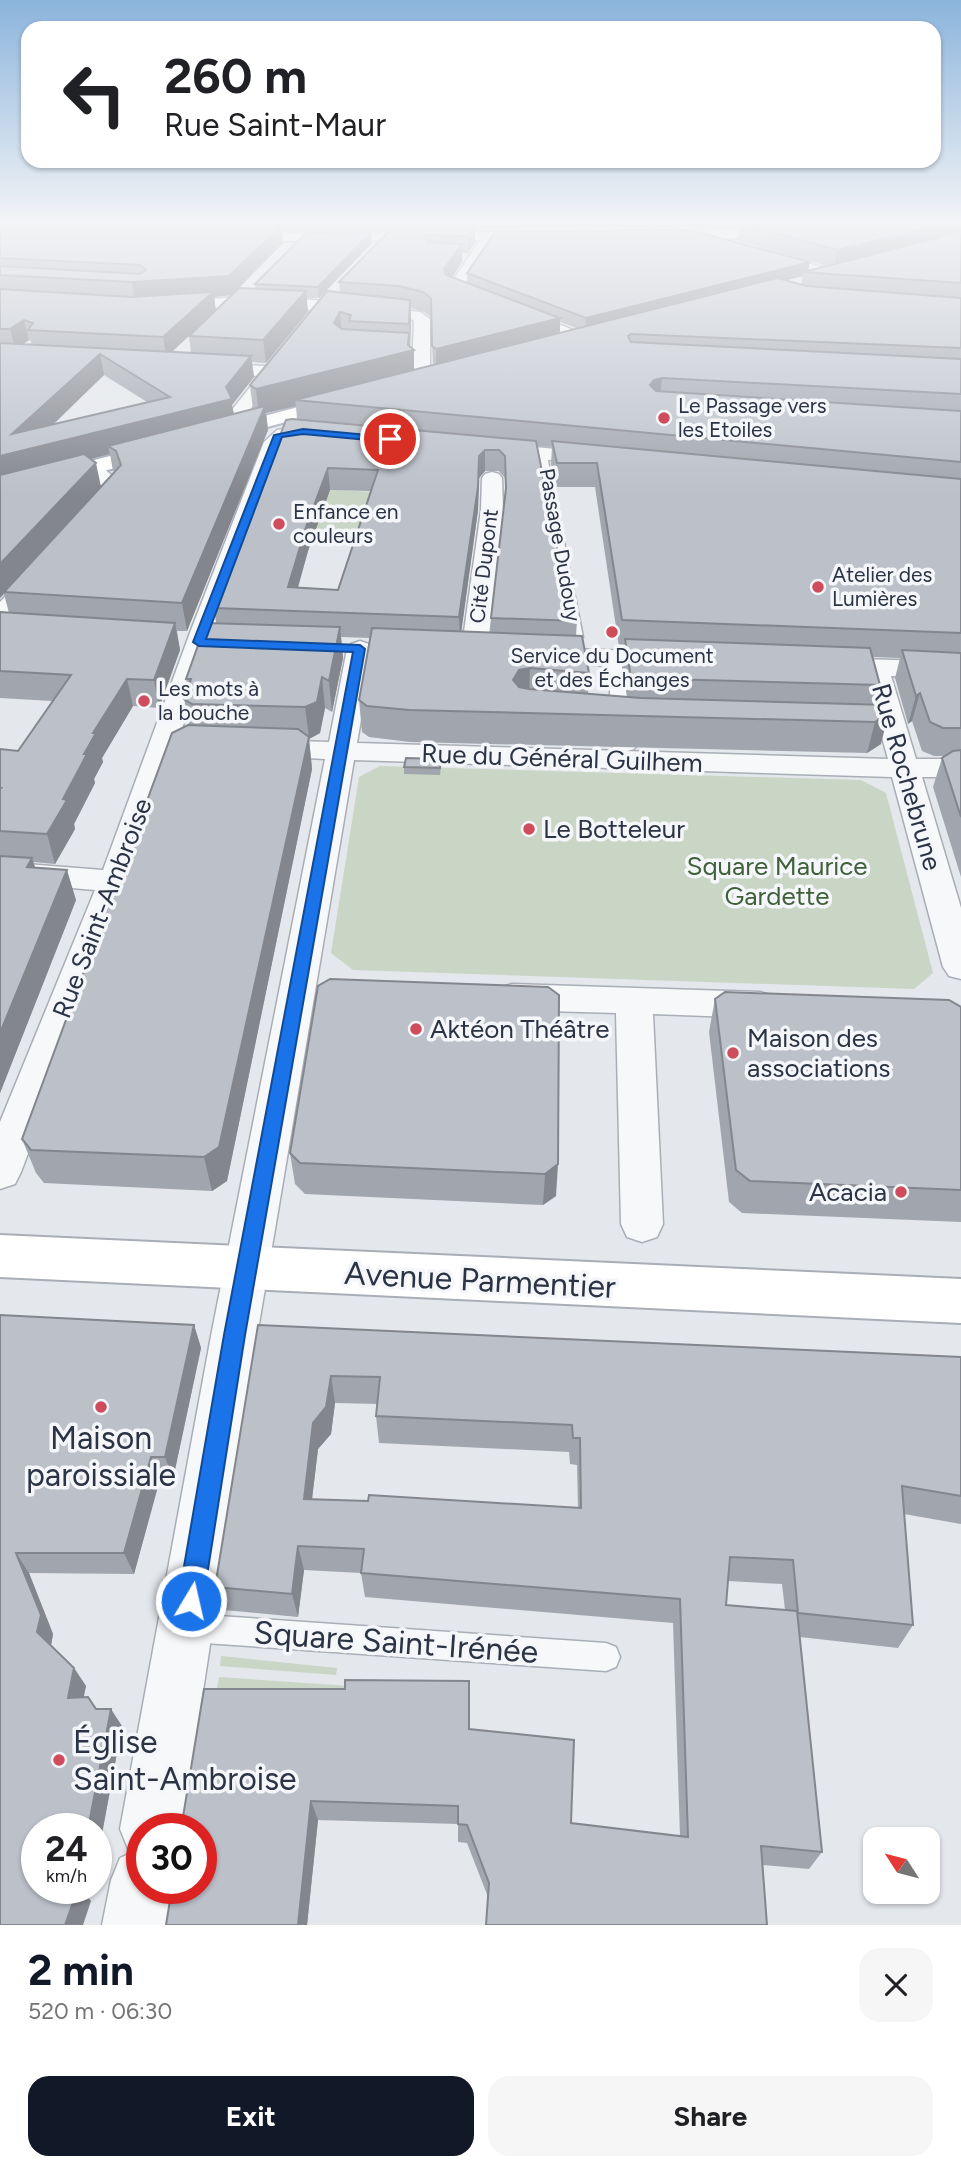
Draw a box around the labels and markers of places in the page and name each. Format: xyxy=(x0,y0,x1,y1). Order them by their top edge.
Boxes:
place label: Le Passage vers les Etoiles xyxy=(678,393,827,442)
pin xyxy=(360,409,420,469)
marker: Le Passage vers les Etoiles xyxy=(656,410,672,426)
place label: Enfance en couleurs xyxy=(293,499,398,548)
marker: Enfance en couleurs xyxy=(271,516,287,532)
place label: Atelier des Lumières xyxy=(832,562,932,611)
marker: Atelier des Lumières xyxy=(810,579,826,595)
marker: Service du Document et des Échanges xyxy=(604,624,620,640)
place label: Service du Document et des Échanges xyxy=(510,643,714,692)
place label: Les mots à la bouche xyxy=(158,676,259,725)
marker: Les mots à la bouche xyxy=(136,693,152,709)
place label: Le Botteleur xyxy=(543,813,685,845)
marker: Le Botteleur xyxy=(521,821,537,837)
place label: Aktéon Théâtre xyxy=(430,1013,609,1045)
marker: Aktéon Théâtre xyxy=(408,1021,424,1037)
place label: Maison des associations xyxy=(747,1022,891,1084)
marker: Maison des associations xyxy=(725,1045,741,1061)
place label: Acacia xyxy=(809,1176,887,1208)
marker: Acacia xyxy=(893,1184,909,1200)
marker: Maison paroissiale xyxy=(93,1399,109,1415)
place label: Maison paroissiale xyxy=(26,1419,176,1494)
place label: Église Saint-Ambroise xyxy=(73,1723,297,1798)
marker: Église Saint-Ambroise xyxy=(51,1752,67,1768)

